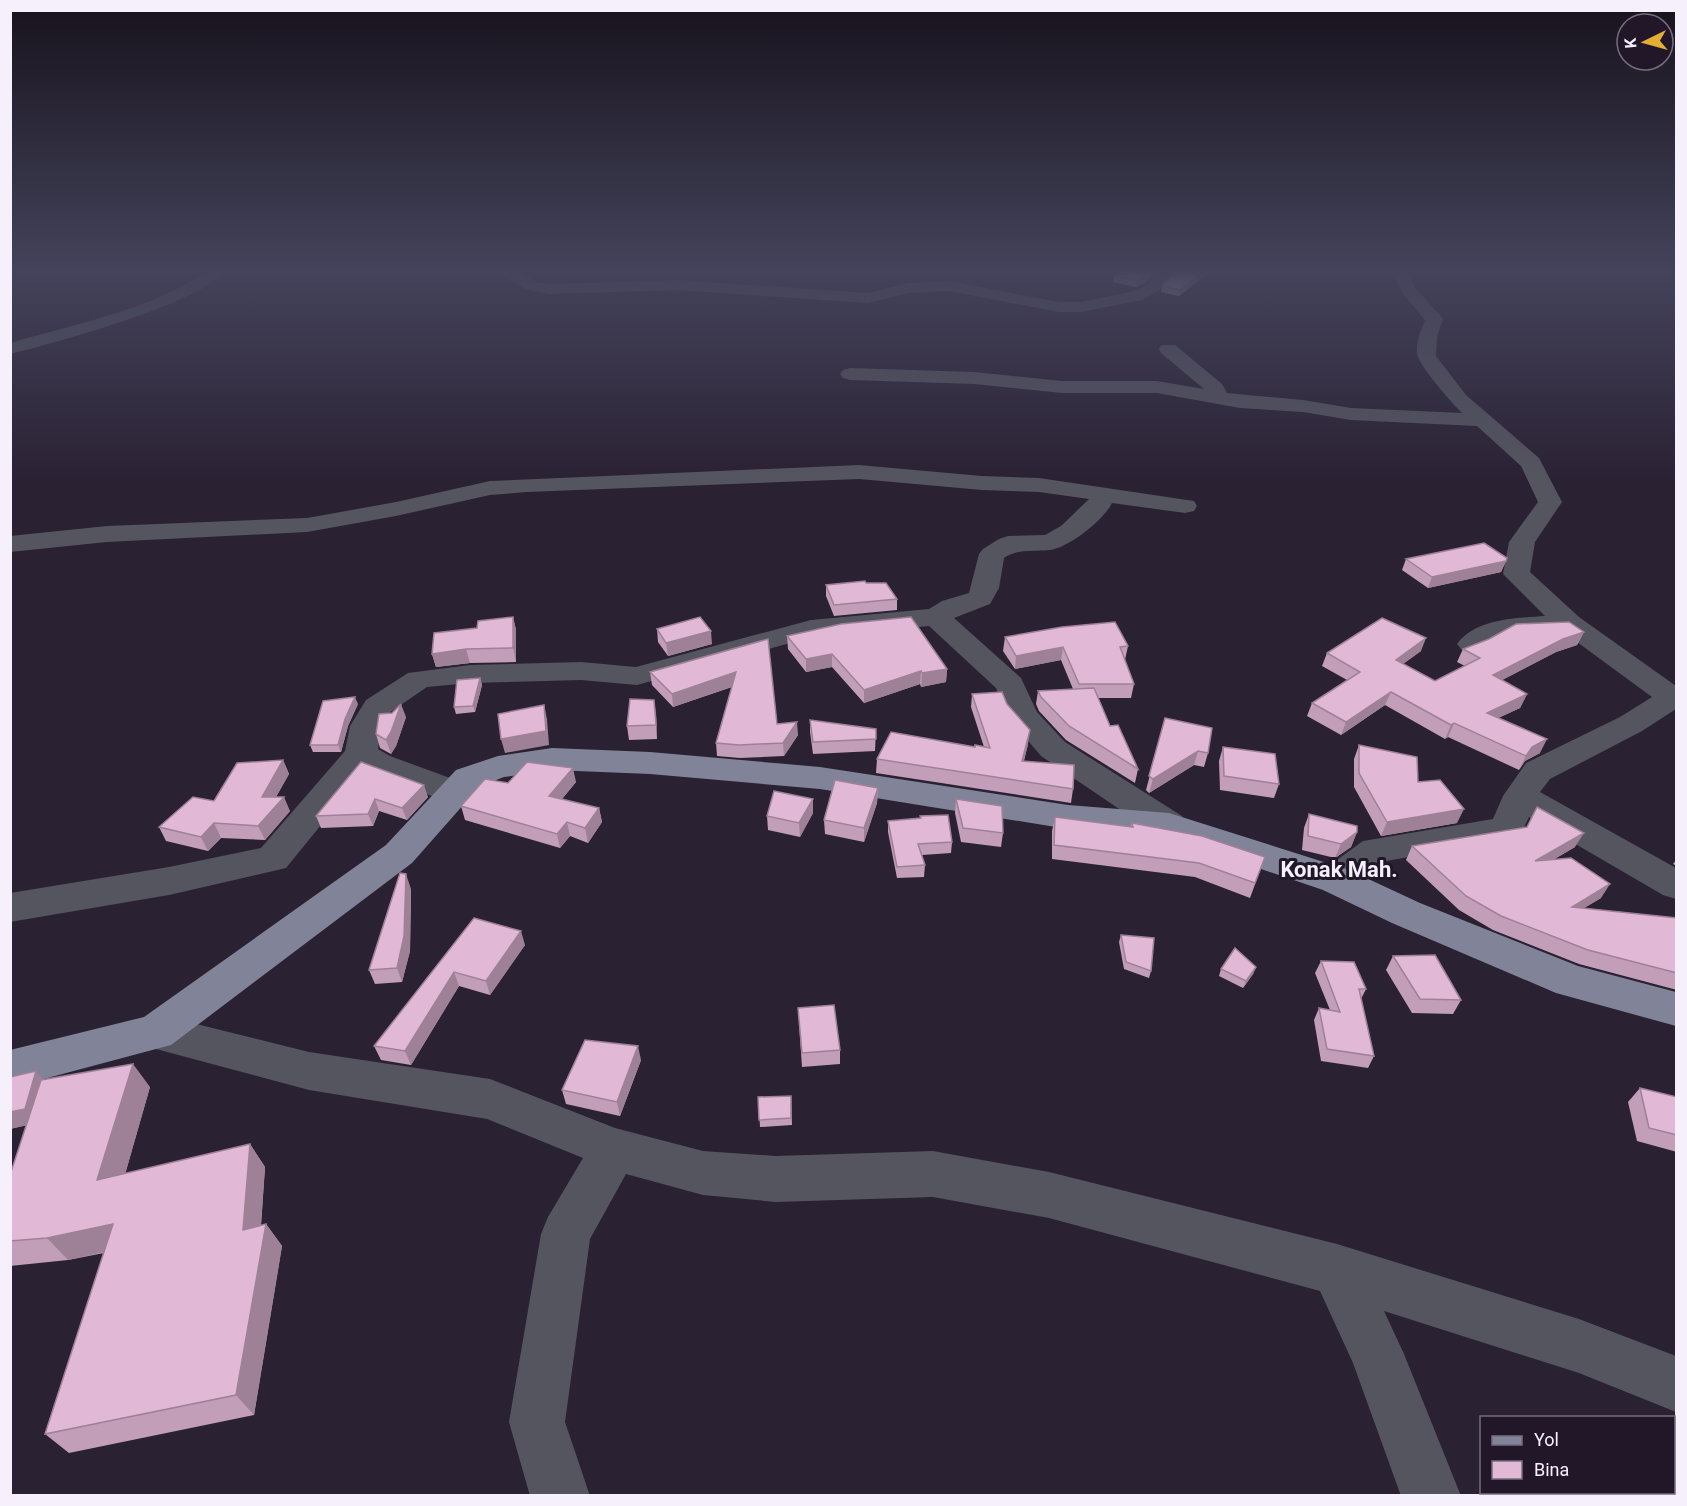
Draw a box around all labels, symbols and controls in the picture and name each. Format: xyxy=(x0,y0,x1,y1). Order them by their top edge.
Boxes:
north arrow xyxy=(1615,12,1675,72)
text: K xyxy=(1621,37,1640,49)
district label: Konak Mah. xyxy=(1280,857,1398,882)
legend xyxy=(1480,1416,1675,1494)
text: Yol xyxy=(1534,1429,1559,1450)
text: Bina xyxy=(1534,1459,1569,1480)

